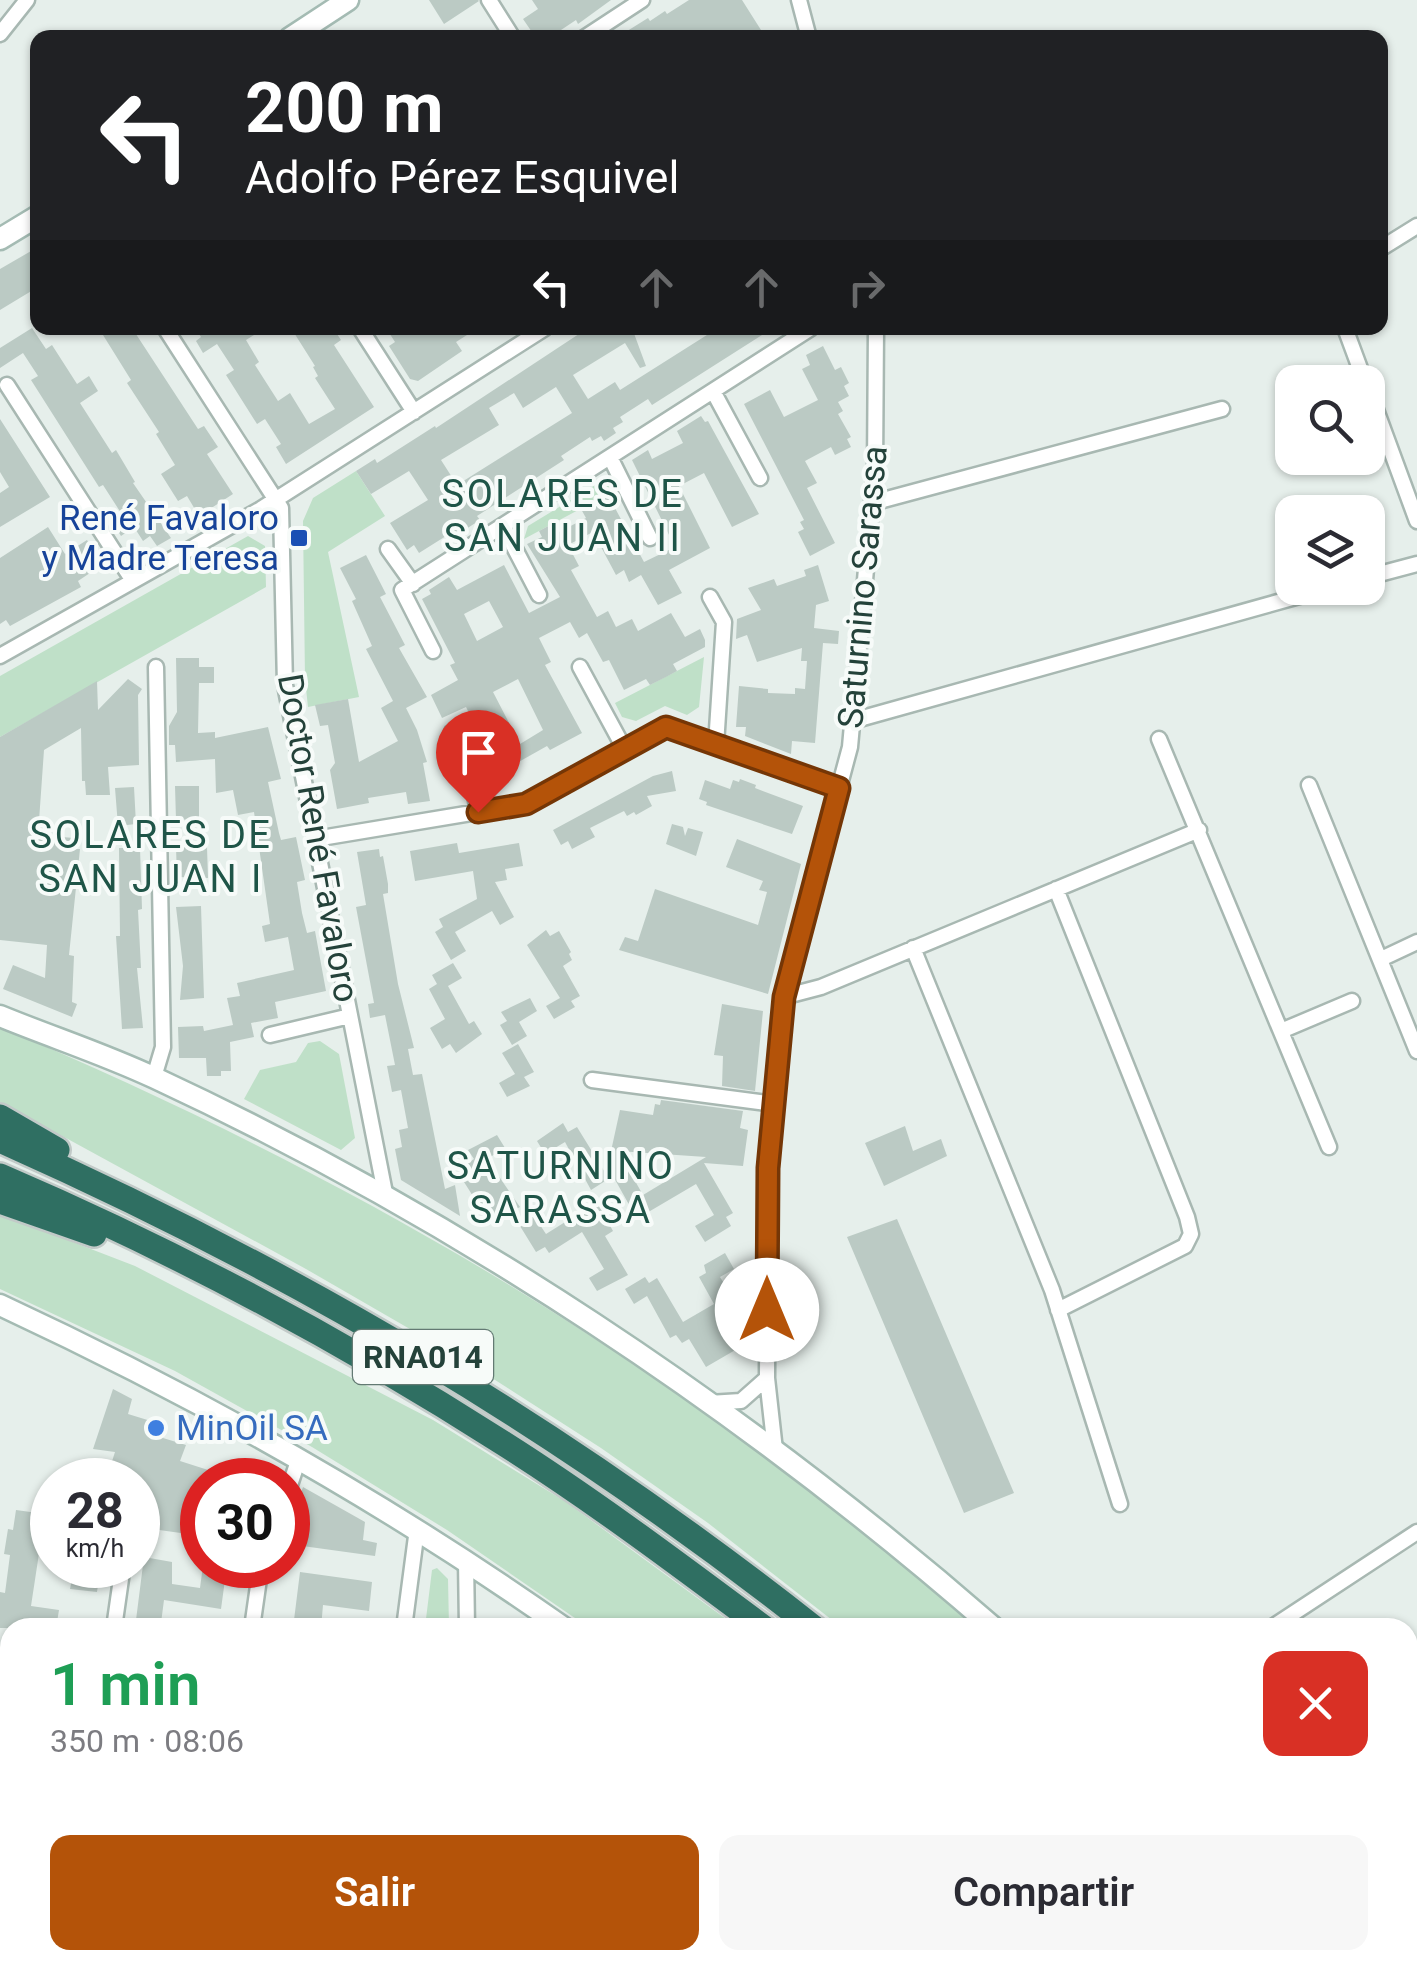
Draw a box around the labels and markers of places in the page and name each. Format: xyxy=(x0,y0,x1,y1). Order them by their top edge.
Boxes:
place label: René Favaloro y Madre Teresa xyxy=(41,498,279,579)
marker: René Favaloro y Madre Teresa xyxy=(288,527,310,549)
pin xyxy=(436,710,521,813)
place label: MinOil SA xyxy=(176,1408,328,1449)
marker: MinOil SA xyxy=(145,1417,167,1439)

